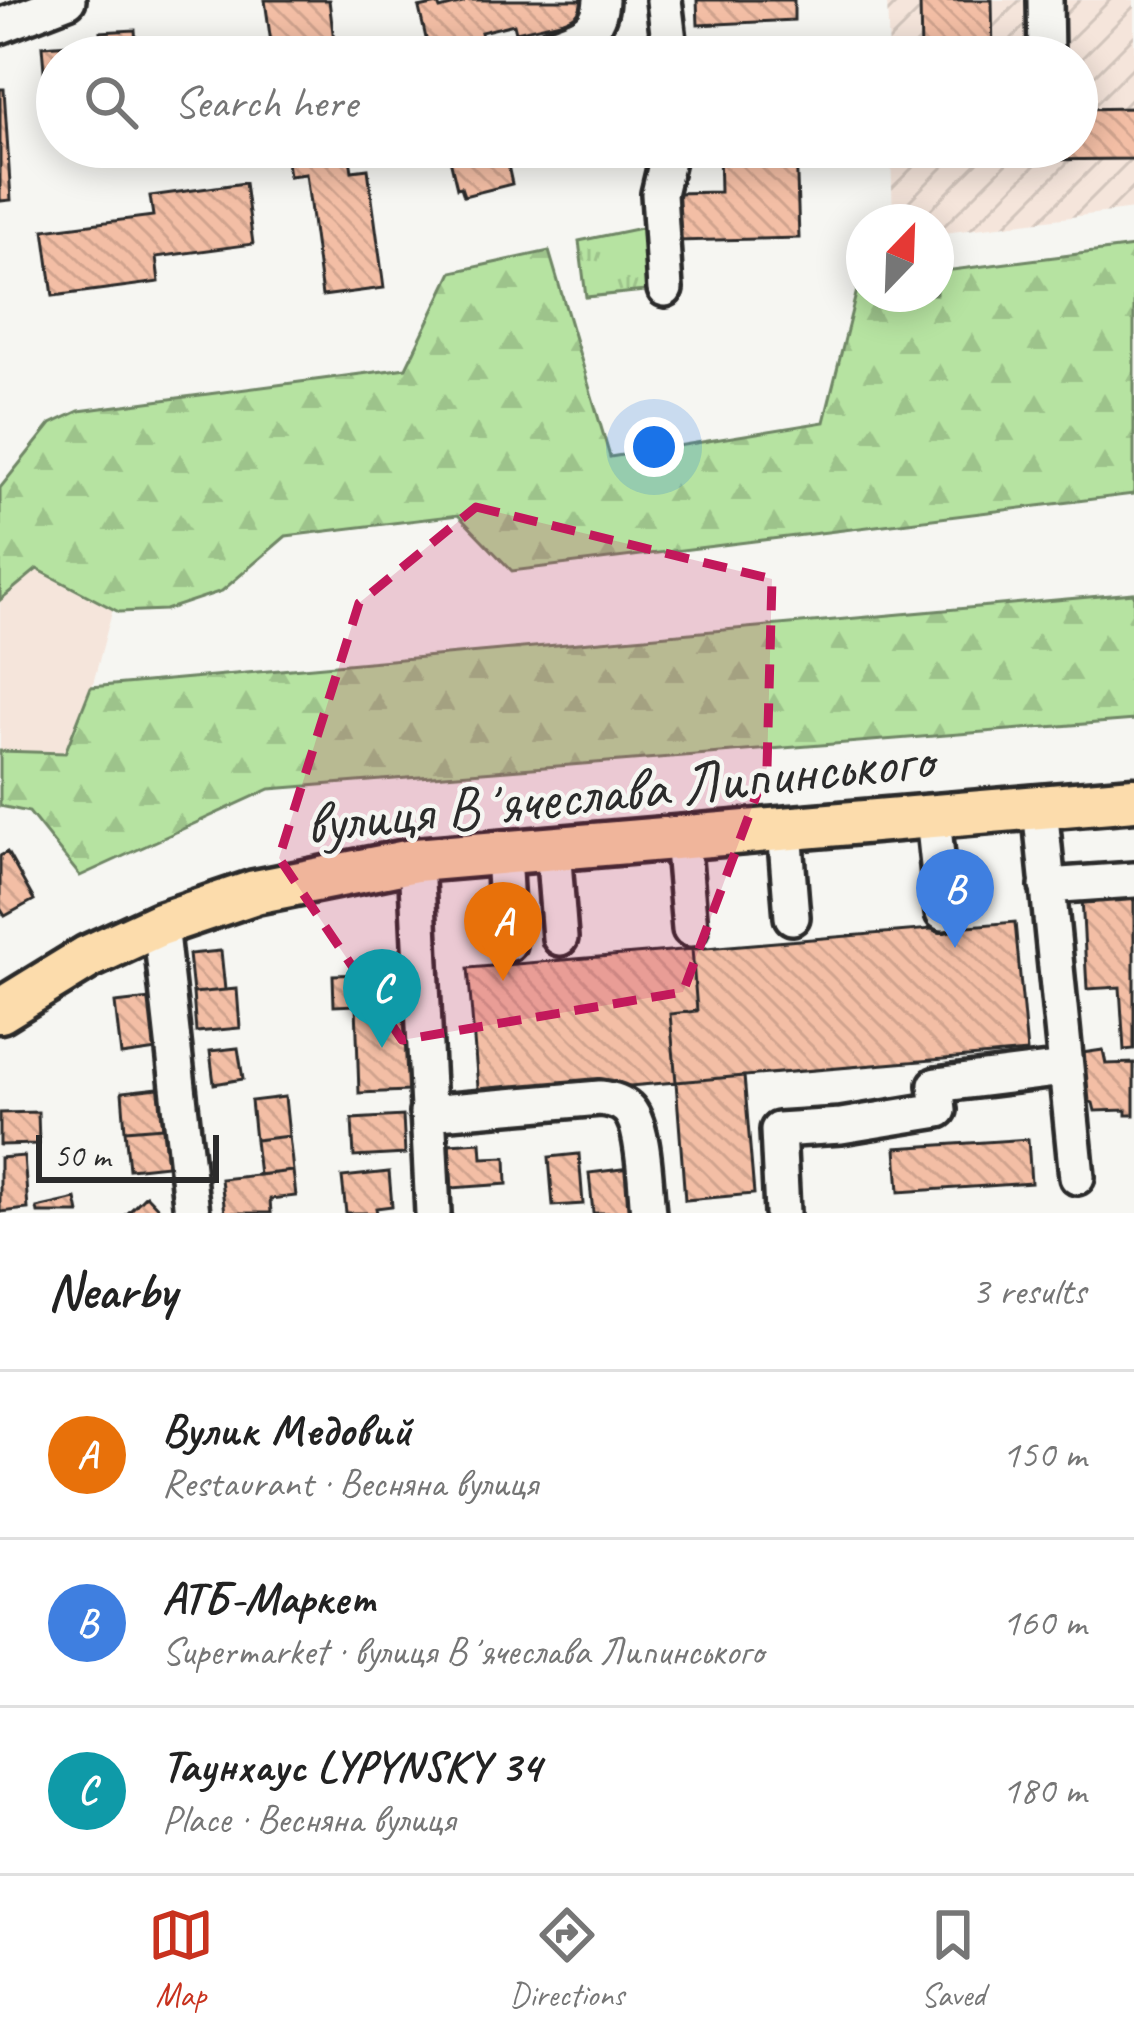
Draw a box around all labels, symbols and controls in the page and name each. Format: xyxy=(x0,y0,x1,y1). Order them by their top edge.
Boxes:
search box xyxy=(36,36,1098,168)
icon: search xyxy=(78,69,144,135)
text: Search here xyxy=(174,74,357,131)
north arrow xyxy=(846,204,954,312)
your location xyxy=(624,417,684,477)
street label: вулиця Вʼячеслава Липинського xyxy=(302,720,942,862)
pin: B xyxy=(916,849,994,948)
pin: A xyxy=(464,882,542,981)
pin: C xyxy=(343,949,421,1048)
scale bar xyxy=(36,1129,219,1182)
text: 50 m xyxy=(54,1135,110,1177)
text: Nearby xyxy=(48,1259,176,1323)
text: 3 results xyxy=(972,1267,1086,1316)
text: Вулик Медовий xyxy=(162,1402,411,1459)
text: A xyxy=(77,1430,97,1479)
text: 150 m xyxy=(1002,1430,1086,1479)
text: Restaurant · Весняна вулиця xyxy=(162,1459,538,1508)
text: АТБ-Маркет xyxy=(162,1570,376,1627)
text: B xyxy=(77,1598,97,1647)
text: 160 m xyxy=(1002,1598,1086,1647)
text: Supermarket · вулиця Вʼячеслава Липинського xyxy=(162,1627,764,1676)
text: Таунхаус LYPYNSKY 34 xyxy=(162,1738,541,1795)
text: C xyxy=(78,1766,96,1815)
text: 180 m xyxy=(1002,1766,1086,1815)
text: Place · Весняна вулиця xyxy=(162,1795,455,1844)
tab: Map xyxy=(148,1902,214,2016)
tab: Directions xyxy=(510,1902,624,2016)
tab: Saved xyxy=(920,1902,986,2016)

